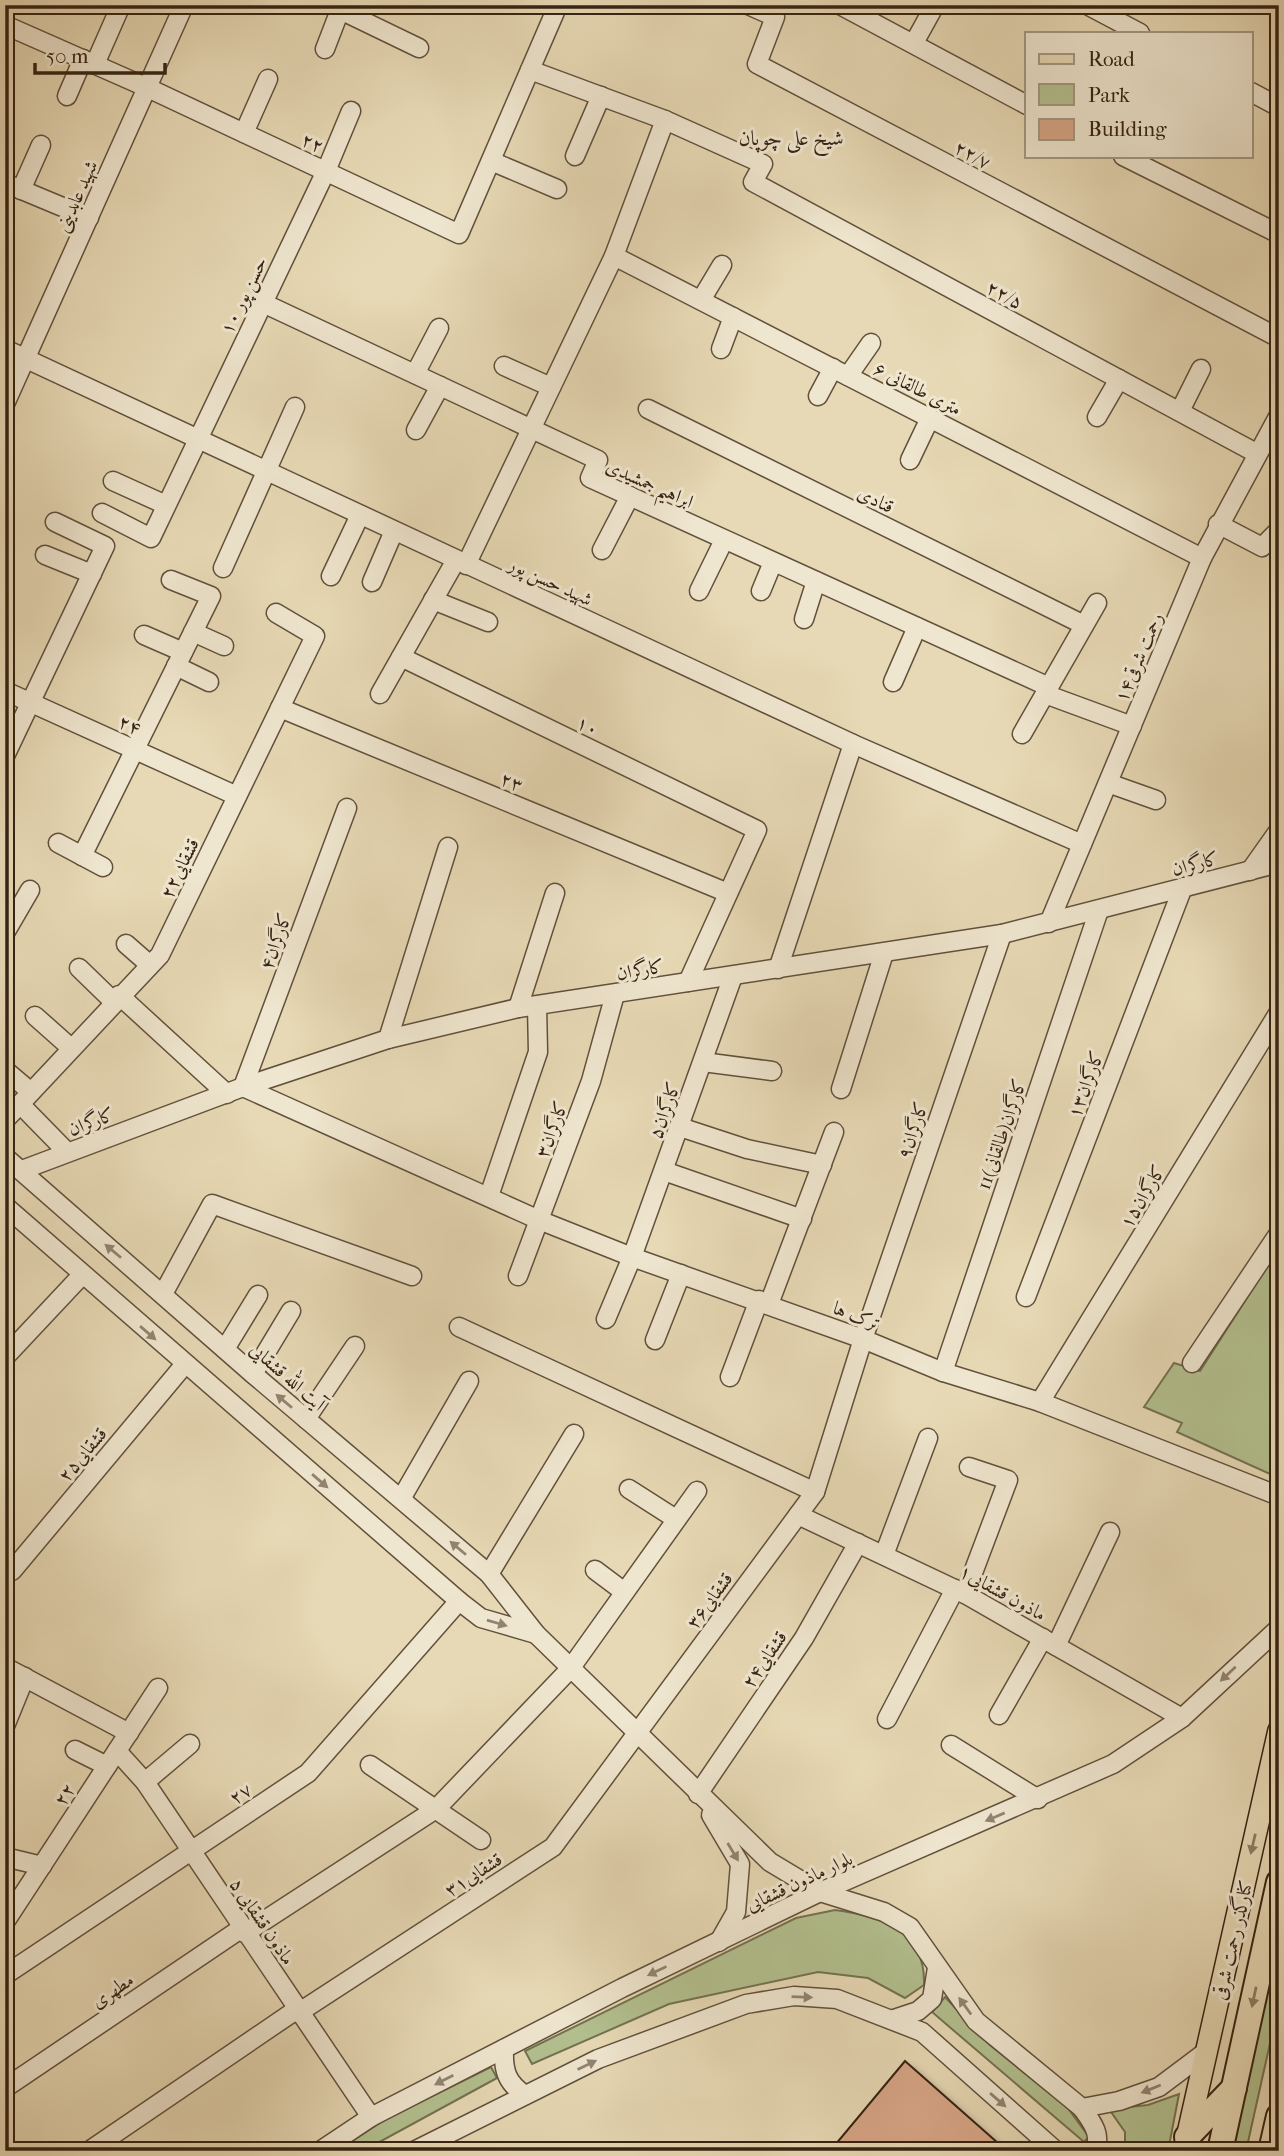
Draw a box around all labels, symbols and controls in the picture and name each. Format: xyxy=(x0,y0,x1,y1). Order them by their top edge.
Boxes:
scale bar xyxy=(35,32,164,76)
legend xyxy=(1025,32,1252,158)
text: 50 m xyxy=(46,44,89,68)
text: Road xyxy=(1088,47,1135,71)
text: Park xyxy=(1088,83,1130,107)
text: Building xyxy=(1088,117,1167,141)
district label: شیخ علی چوپان xyxy=(738,126,844,157)
street label: ۲۲ xyxy=(298,128,327,158)
street label: ۲۲/۷ xyxy=(951,136,994,174)
street label: شهید عابدینی xyxy=(51,157,103,236)
street label: ۱۰ حسن پور xyxy=(216,253,274,338)
street label: ۲۲/۵ xyxy=(983,276,1026,314)
street label: ۶ متری طالقانی xyxy=(870,357,965,420)
street label: ابراهیم جمشیدی xyxy=(599,455,697,520)
street label: قنادی xyxy=(854,482,897,518)
street label: شهید حسن پور xyxy=(503,552,596,613)
street label: ۱۴رحمت شرقی xyxy=(1110,609,1169,706)
street label: ۲۴ xyxy=(115,710,144,739)
street label: ۱۰ xyxy=(573,711,602,741)
street label: ۲۳ xyxy=(497,768,526,796)
street label: ۲۲قشقایی xyxy=(156,835,206,903)
street label: کارگران xyxy=(1169,846,1221,880)
street label: کارگران۴ xyxy=(254,909,296,973)
street label: کارگران xyxy=(615,953,665,985)
street label: کارگران۱۳ xyxy=(1061,1047,1109,1121)
street label: 11کارگران(طالقانی) xyxy=(971,1075,1031,1193)
street label: کارگران۵ xyxy=(643,1078,685,1142)
street label: کارگران۳ xyxy=(529,1097,573,1161)
street label: کارگران۹ xyxy=(891,1098,933,1162)
street label: کارگران xyxy=(64,1102,118,1140)
street label: ۱۵کارگران xyxy=(1114,1160,1170,1232)
one-way arrow xyxy=(104,1243,122,1259)
street label: ترک ها xyxy=(830,1297,883,1335)
one-way arrow xyxy=(140,1325,157,1340)
street label: آیت الله قشقایی xyxy=(244,1335,334,1418)
one-way arrow xyxy=(276,1394,293,1409)
street label: قشقایی۲۵ xyxy=(54,1423,113,1488)
one-way arrow xyxy=(312,1473,329,1488)
one-way arrow xyxy=(449,1540,467,1555)
street label: ماذون قشقایی۱ xyxy=(954,1560,1050,1627)
street label: قشقایی۳۶ xyxy=(682,1568,739,1634)
one-way arrow xyxy=(486,1618,508,1629)
street label: قشقایی۲۴ xyxy=(738,1627,794,1693)
one-way arrow xyxy=(1220,1666,1237,1683)
street label: ۲۷ xyxy=(225,1778,256,1809)
street label: ۲۲ xyxy=(50,1779,80,1810)
one-way arrow xyxy=(984,1812,1005,1823)
one-way arrow xyxy=(1248,1833,1259,1855)
one-way arrow xyxy=(727,1843,739,1862)
street label: ۳۱قشقایی xyxy=(441,1848,508,1903)
street label: بلوار ماذون قشقایی xyxy=(743,1848,857,1918)
street label: ماذون قشقایی ۵ xyxy=(223,1874,299,1970)
street label: کنارگذر رحمت شرقی xyxy=(1206,1878,1258,2002)
one-way arrow xyxy=(647,1966,667,1977)
street label: مطهری xyxy=(87,1969,138,2014)
one-way arrow xyxy=(1248,1986,1259,2008)
one-way arrow xyxy=(791,1992,813,2003)
one-way arrow xyxy=(958,1997,972,2016)
one-way arrow xyxy=(577,2059,597,2070)
one-way arrow xyxy=(434,2075,454,2086)
one-way arrow xyxy=(1141,2084,1162,2095)
one-way arrow xyxy=(989,2091,1006,2107)

